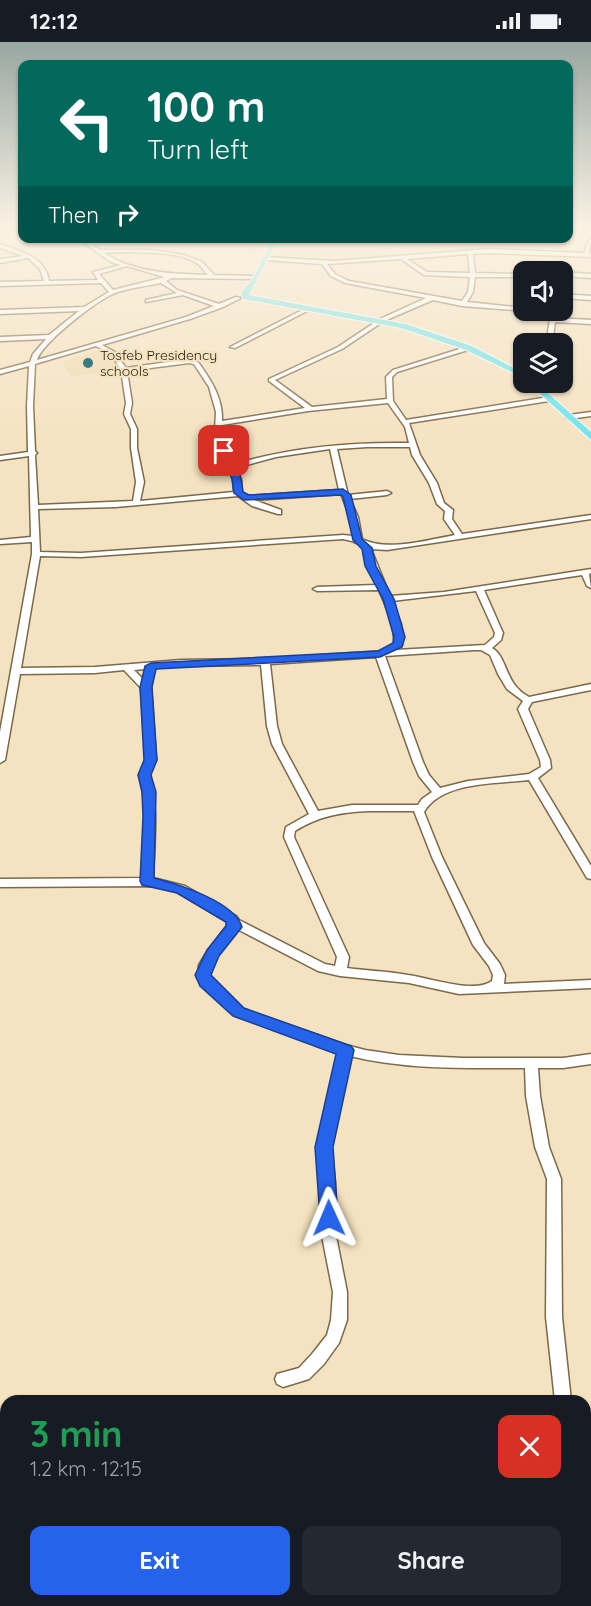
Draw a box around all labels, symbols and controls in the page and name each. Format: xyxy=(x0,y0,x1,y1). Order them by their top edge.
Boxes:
text: 12:12 xyxy=(30,7,78,35)
text: 100 m xyxy=(147,80,265,133)
icon: left xyxy=(48,84,126,162)
text: Turn left xyxy=(147,132,249,166)
icon: right xyxy=(111,198,144,231)
text: Then xyxy=(48,201,99,229)
map controls xyxy=(513,261,573,393)
button: sound xyxy=(513,261,573,321)
button: layers xyxy=(513,333,573,393)
place label: Tosfeb Presidency schools xyxy=(100,346,217,380)
marker: Tosfeb Presidency schools xyxy=(81,356,95,370)
pin xyxy=(198,425,249,476)
icon: arrive xyxy=(207,434,240,467)
position arrow xyxy=(297,1186,361,1250)
text: 3 min xyxy=(30,1411,123,1456)
button: close xyxy=(498,1415,561,1478)
text: 1.2 km · 12:15 xyxy=(30,1456,142,1481)
button: Exit xyxy=(30,1526,290,1595)
button: Share xyxy=(302,1526,561,1595)

